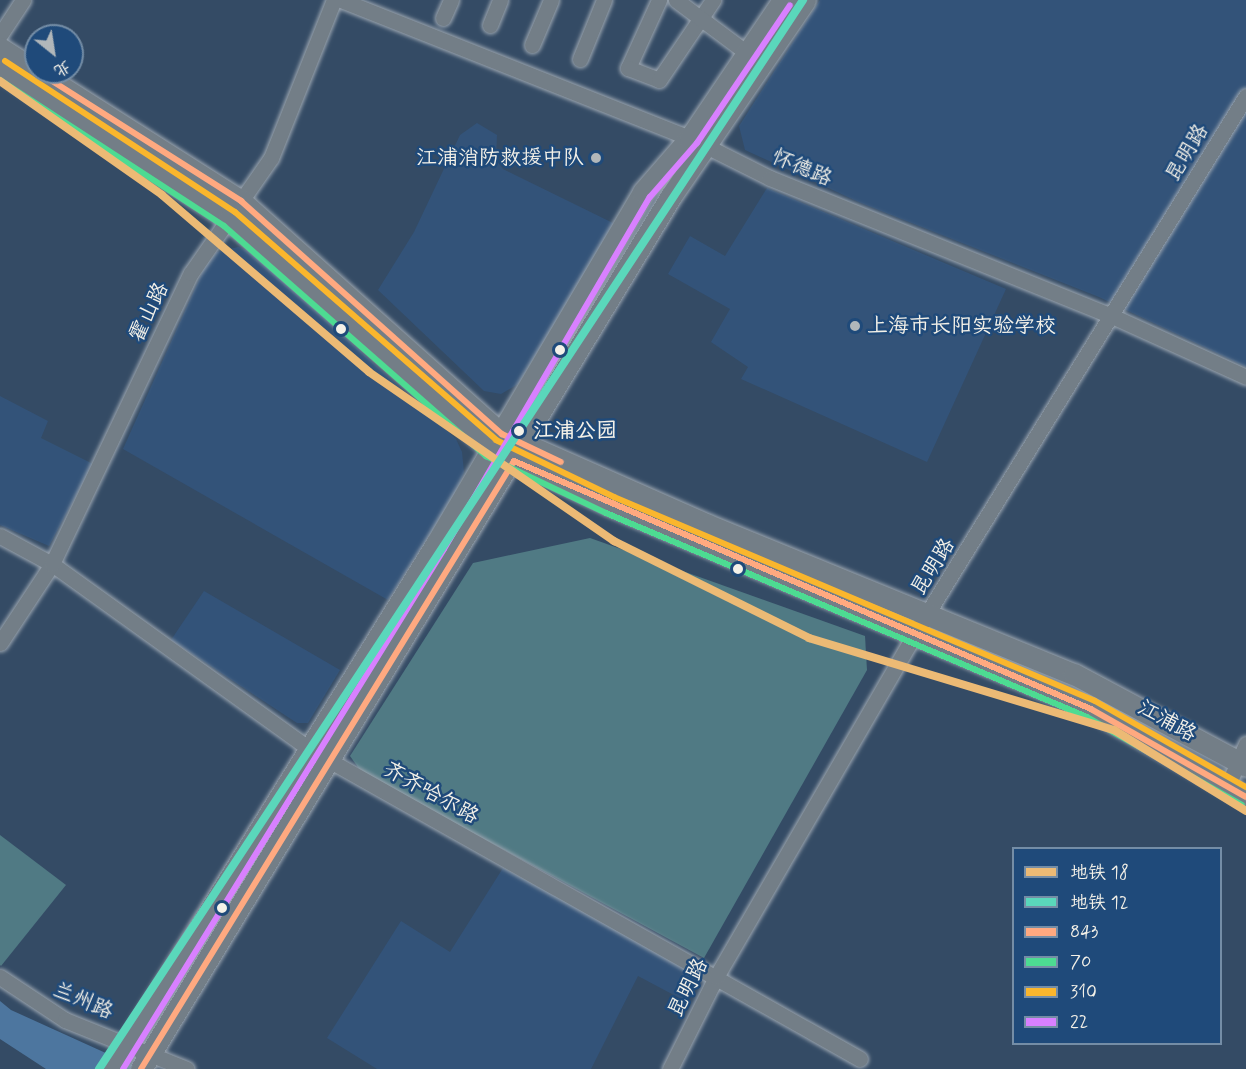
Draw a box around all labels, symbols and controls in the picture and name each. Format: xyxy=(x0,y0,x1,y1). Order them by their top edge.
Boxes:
north arrow xyxy=(24,24,84,84)
text: 北 xyxy=(50,55,74,81)
street label: 昆明路 xyxy=(1160,120,1214,186)
street label: 怀德路 xyxy=(768,144,836,192)
place label: 江浦消防救援中队 xyxy=(416,145,584,171)
marker: 江浦消防救援中队 xyxy=(589,151,603,165)
street label: 霍山路 xyxy=(124,278,174,346)
place label: 上海市长阳实验学校 xyxy=(867,313,1056,339)
marker: 上海市长阳实验学校 xyxy=(848,319,862,333)
unlabelled marker xyxy=(335,323,347,335)
unlabelled marker xyxy=(554,344,566,356)
place label: 江浦公园 xyxy=(533,418,617,444)
marker: 江浦公园 xyxy=(510,422,528,440)
street label: 昆明路 xyxy=(906,534,960,600)
unlabelled marker xyxy=(732,563,744,575)
street label: 江浦路 xyxy=(1133,695,1201,747)
street label: 齐齐哈尔路 xyxy=(379,757,483,829)
legend xyxy=(1012,847,1222,1045)
text: 地铁 18 xyxy=(1070,861,1129,885)
text: 地铁 12 xyxy=(1070,891,1128,915)
unlabelled marker xyxy=(216,902,228,914)
text: 843 xyxy=(1070,920,1098,944)
text: 70 xyxy=(1070,950,1091,974)
street label: 昆明路 xyxy=(662,954,714,1022)
street label: 兰州路 xyxy=(49,977,117,1025)
text: 310 xyxy=(1070,980,1097,1004)
text: 22 xyxy=(1070,1010,1088,1034)

